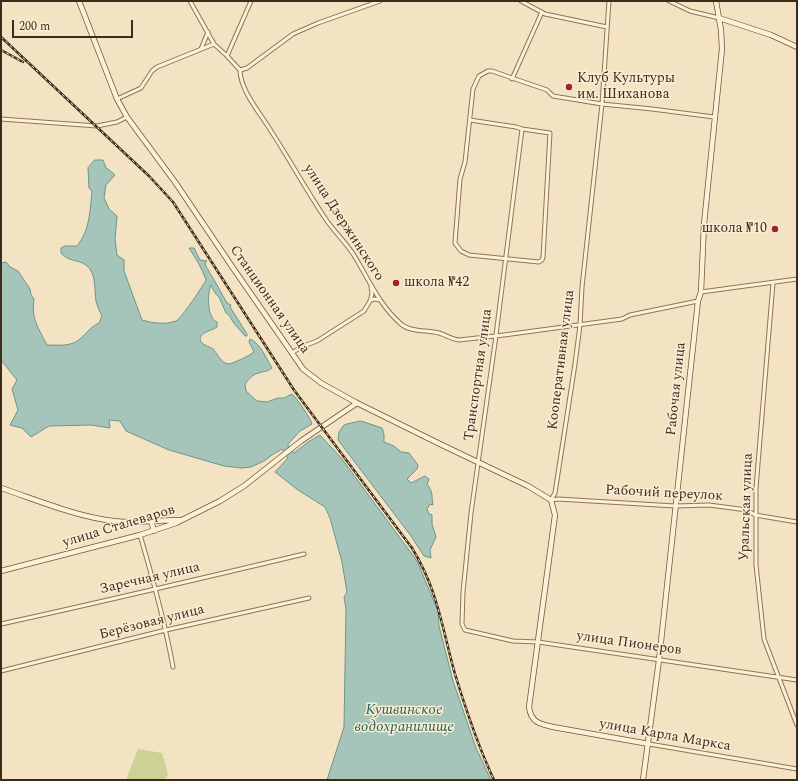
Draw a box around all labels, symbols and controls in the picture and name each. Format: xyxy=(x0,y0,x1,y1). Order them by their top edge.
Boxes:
scale bar xyxy=(14,12,135,38)
text: 200 m xyxy=(19,17,50,36)
place label: Клуб Культуры им. Шиханова xyxy=(577,71,675,104)
marker: Клуб Культуры им. Шиханова xyxy=(564,82,574,92)
street label: улица Дзержинского xyxy=(299,162,387,284)
place label: школа №10 xyxy=(702,221,767,237)
marker: школа №10 xyxy=(770,224,780,234)
street label: Станционная улица xyxy=(225,243,313,357)
place label: школа №42 xyxy=(404,275,469,291)
marker: школа №42 xyxy=(391,278,401,288)
street label: Кооперативная улица xyxy=(545,289,579,431)
street label: Транспортная улица xyxy=(461,308,497,442)
street label: Рабочая улица xyxy=(664,341,690,437)
street label: Уральская улица xyxy=(737,453,757,561)
street label: Рабочий переулок xyxy=(605,483,723,505)
street label: улица Сталеваров xyxy=(61,502,177,552)
street label: Заречная улица xyxy=(98,559,202,599)
street label: Берёзовая улица xyxy=(98,602,206,644)
street label: улица Пионеров xyxy=(575,628,683,660)
water label: Кушвинское водохранилище xyxy=(354,702,454,737)
street label: улица Карла Маркса xyxy=(598,716,732,756)

